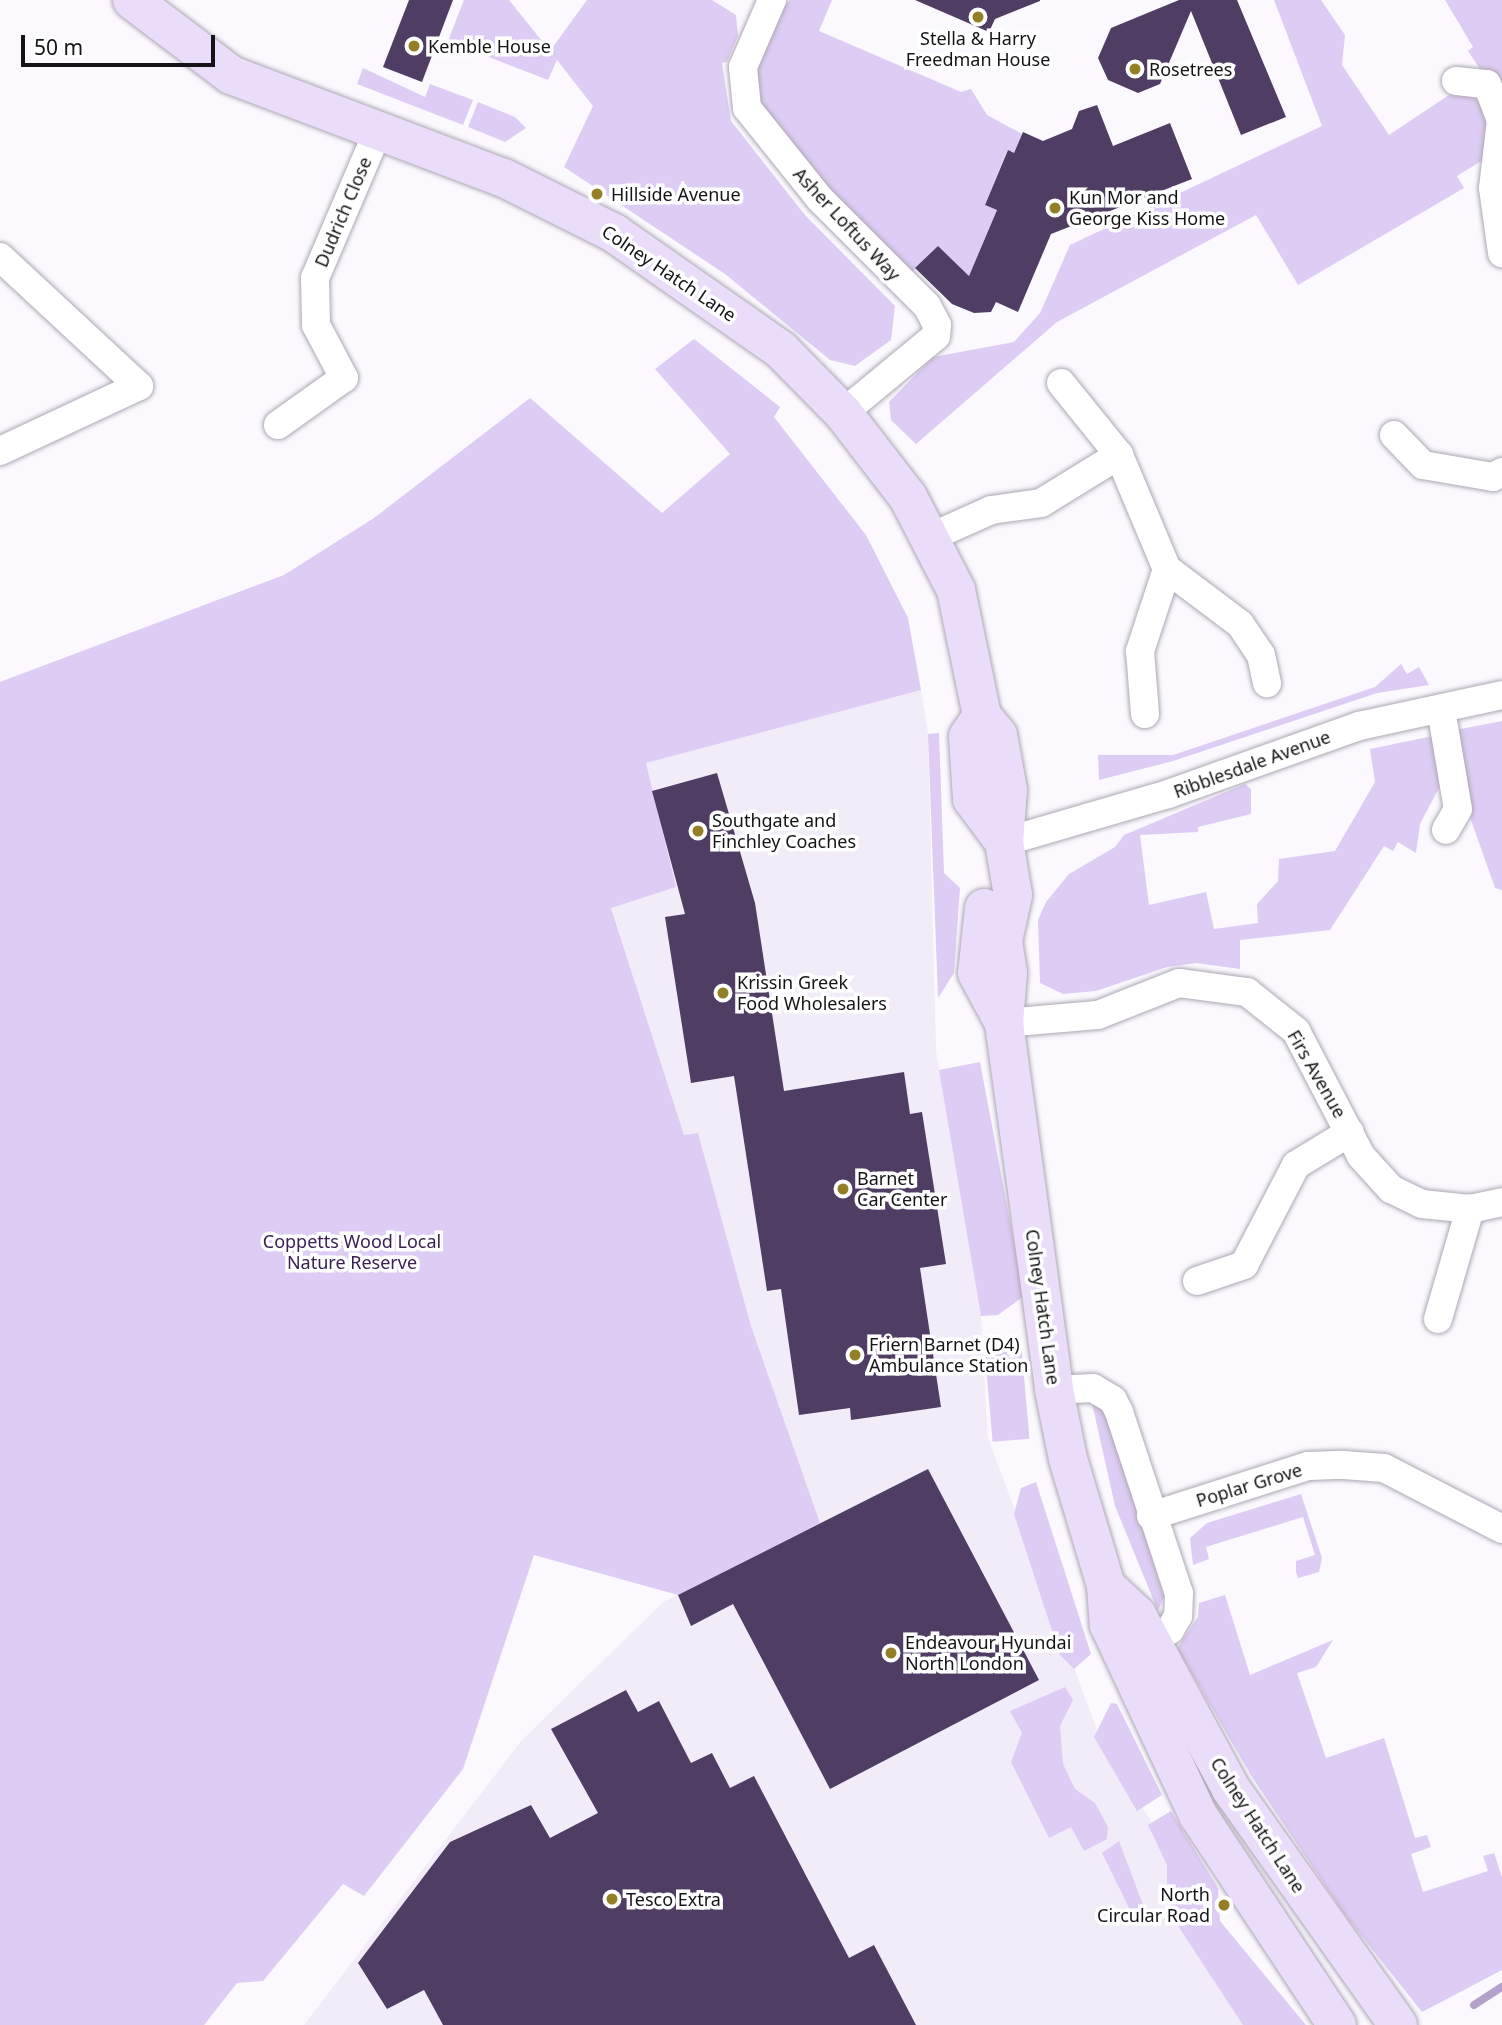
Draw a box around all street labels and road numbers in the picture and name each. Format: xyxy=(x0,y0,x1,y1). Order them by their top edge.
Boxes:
street label: Dudrich Close xyxy=(310,154,376,270)
street label: Asher Loftus Way xyxy=(789,163,905,285)
street label: Colney Hatch Lane xyxy=(598,220,740,326)
street label: Ribblesdale Avenue xyxy=(1171,726,1333,802)
street label: Firs Avenue xyxy=(1283,1026,1351,1122)
street label: Colney Hatch Lane xyxy=(1021,1228,1065,1386)
street label: Poplar Grove xyxy=(1193,1459,1305,1511)
street label: Colney Hatch Lane xyxy=(1206,1753,1310,1897)

